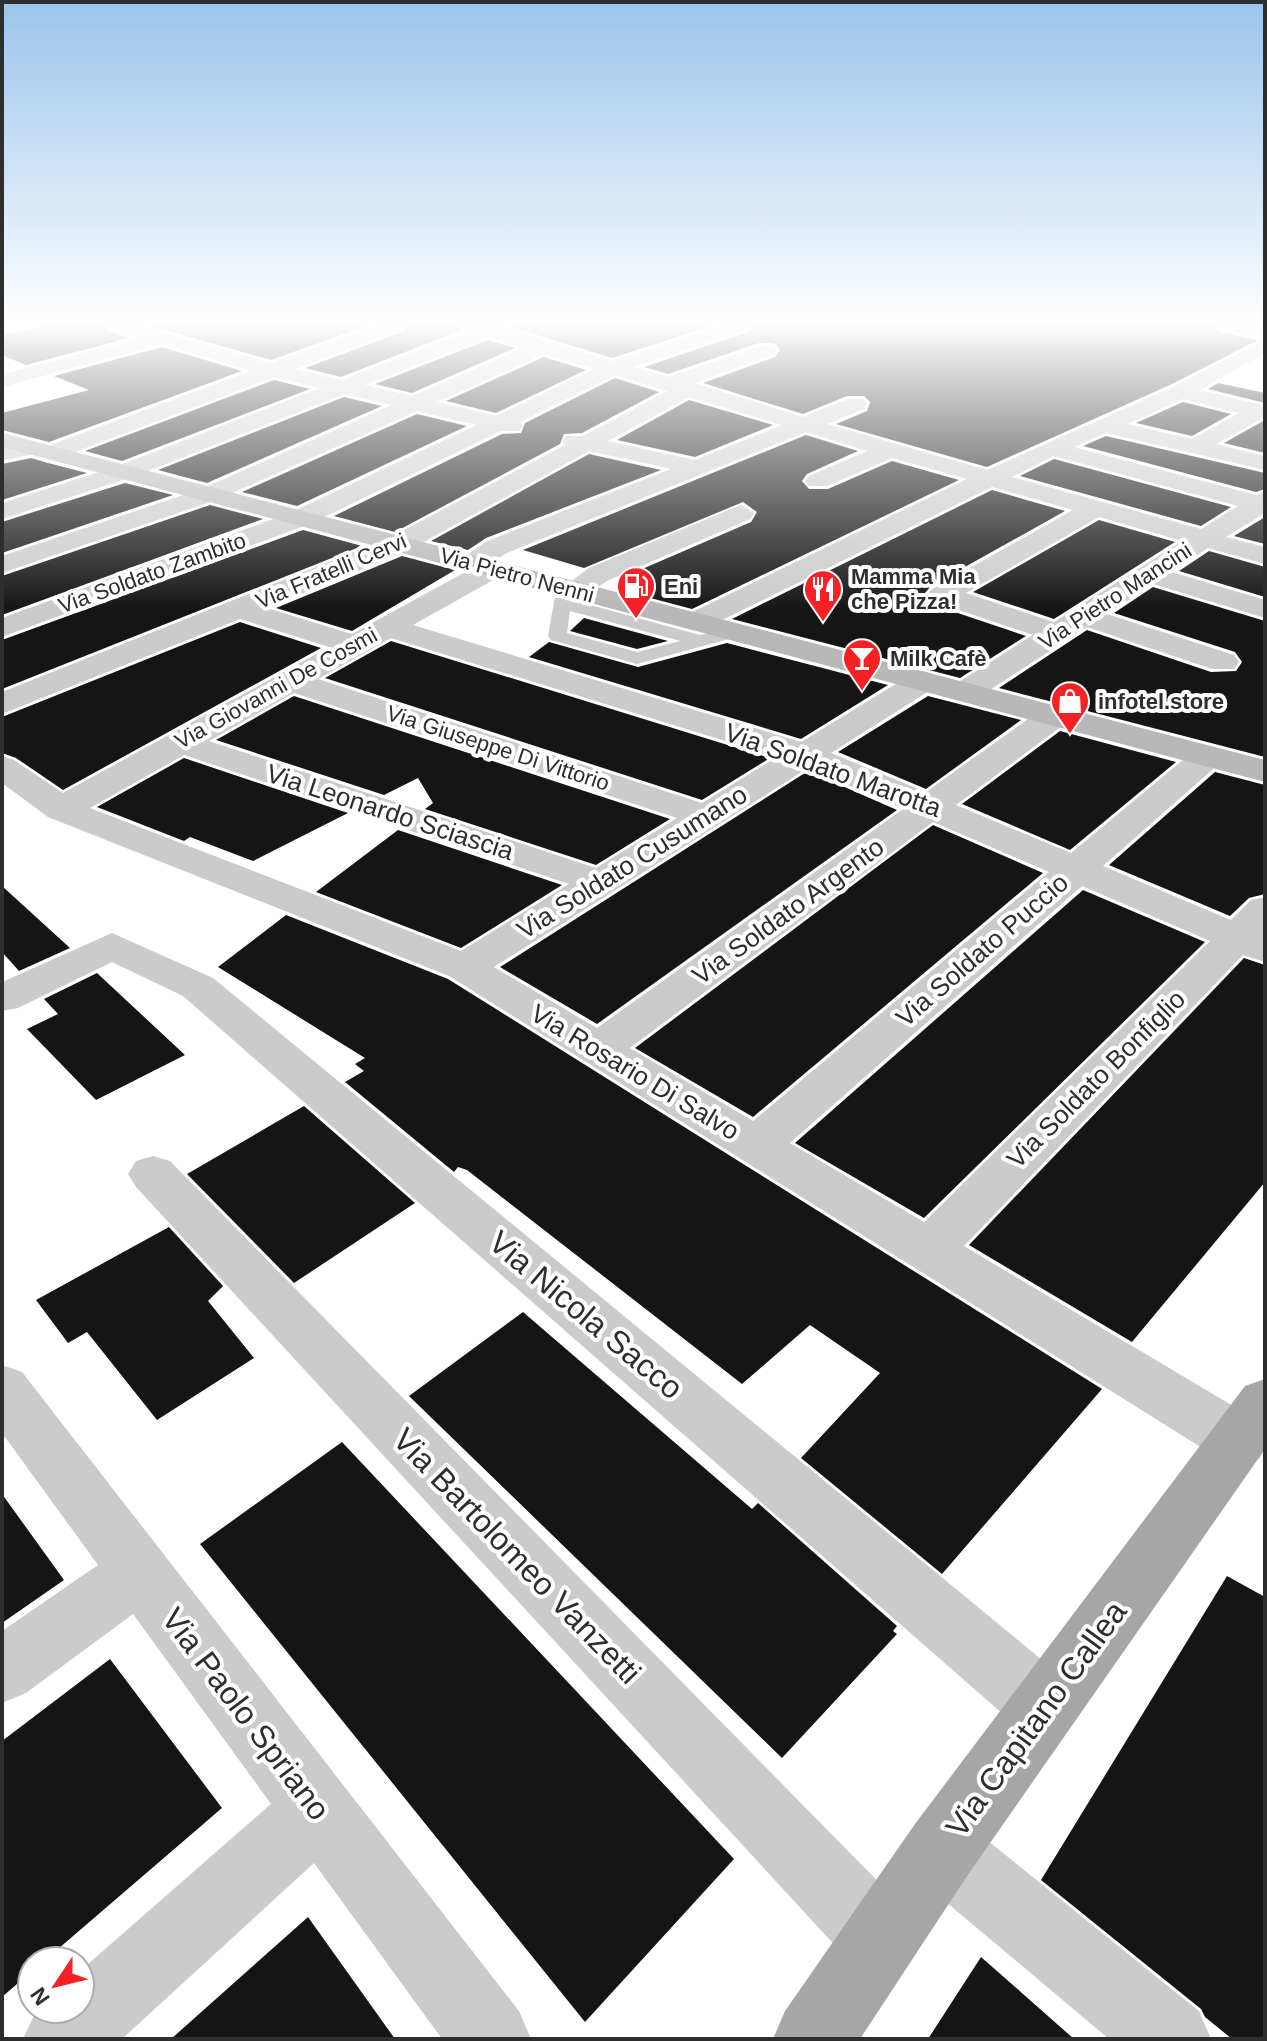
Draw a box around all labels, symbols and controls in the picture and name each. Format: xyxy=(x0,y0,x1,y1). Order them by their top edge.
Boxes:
street label: Via Soldato Zambito xyxy=(55,527,249,619)
street label: Via Fratelli Cervi xyxy=(252,528,410,614)
street label: Via Pietro Mancini xyxy=(1034,537,1196,655)
street label: Via Pietro Nenni xyxy=(437,542,597,608)
place label: Mamma Mia che Pizza! xyxy=(851,564,976,614)
fuel station icon: Eni xyxy=(615,565,657,620)
restaurant icon: Mamma Mia che Pizza! xyxy=(802,568,844,623)
place label: Eni xyxy=(664,574,698,599)
street label: Via Giovanni De Cosmi xyxy=(171,622,381,754)
bar icon: Milk Cafè xyxy=(841,637,883,692)
place label: Milk Cafè xyxy=(890,646,987,671)
shop icon: infotel.store xyxy=(1049,680,1091,735)
place label: infotel.store xyxy=(1098,689,1224,714)
street label: Via Giuseppe Di Vittorio xyxy=(383,700,613,796)
street label: Via Soldato Marotta xyxy=(721,717,946,823)
street label: Via Leonardo Sciascia xyxy=(263,758,518,866)
street label: Via Soldato Cusumano xyxy=(511,779,753,945)
street label: Via Soldato Argento xyxy=(686,831,890,991)
street label: Via Soldato Puccio xyxy=(890,867,1074,1033)
street label: Via Soldato Bonfiglio xyxy=(1001,984,1191,1174)
street label: Via Rosario Di Salvo xyxy=(525,998,745,1146)
street label: Via Nicola Sacco xyxy=(482,1224,690,1406)
street label: Via Bartolomeo Vanzetti xyxy=(386,1421,648,1691)
street label: Via Capitano Callea xyxy=(938,1594,1134,1844)
street label: Via Paolo Spriano xyxy=(155,1601,337,1827)
north arrow xyxy=(16,1945,96,2025)
text: N xyxy=(25,1983,55,2010)

